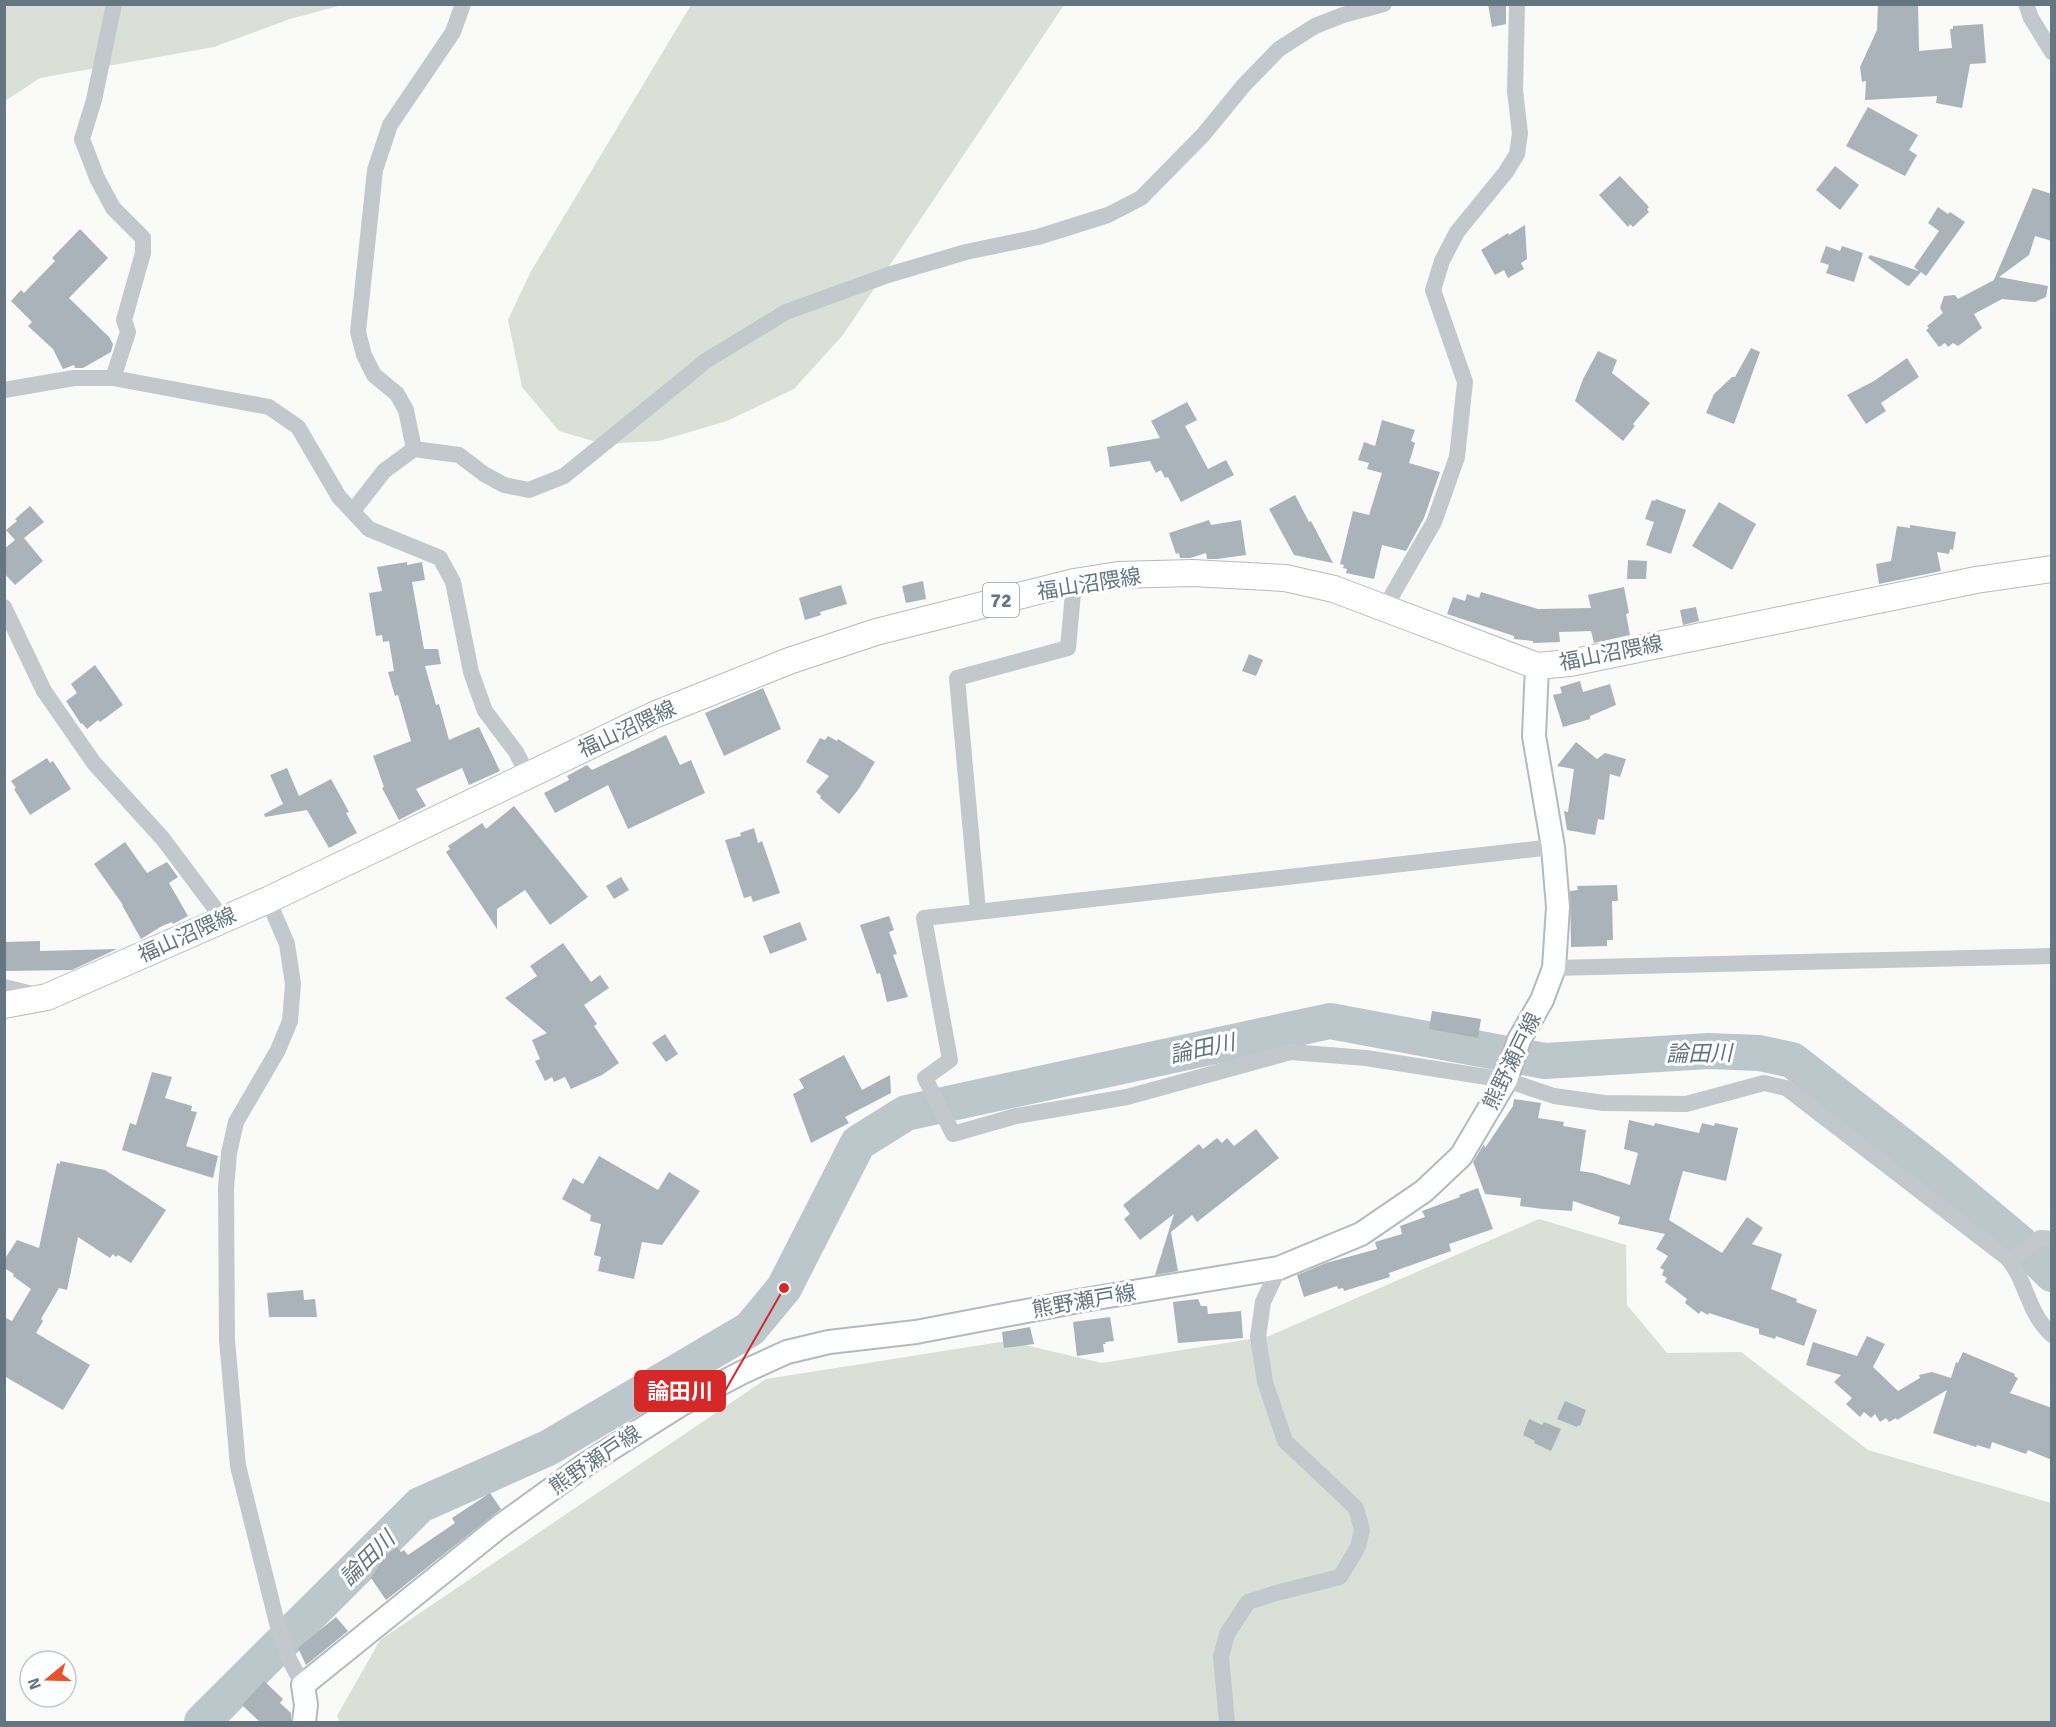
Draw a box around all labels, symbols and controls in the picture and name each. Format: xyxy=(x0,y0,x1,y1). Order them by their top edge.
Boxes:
street label: 福山沼隈線 xyxy=(1035,563,1143,605)
road number: 72 xyxy=(983,583,1019,617)
street label: 福山沼隈線 xyxy=(1557,630,1665,676)
street label: 福山沼隈線 xyxy=(574,695,680,763)
street label: 福山沼隈線 xyxy=(134,902,240,968)
street label: 熊野瀬戸線 xyxy=(1477,1008,1547,1114)
water label: 論田川 xyxy=(1167,1028,1239,1069)
water label: 論田川 xyxy=(1666,1039,1734,1068)
street label: 熊野瀬戸線 xyxy=(1030,1279,1138,1323)
callout: 論田川 xyxy=(635,1371,725,1411)
text: 論田川 xyxy=(647,1378,713,1405)
street label: 熊野瀬戸線 xyxy=(544,1420,646,1500)
water label: 論田川 xyxy=(334,1524,402,1591)
north arrow xyxy=(18,1649,78,1709)
text: N xyxy=(23,1675,46,1692)

